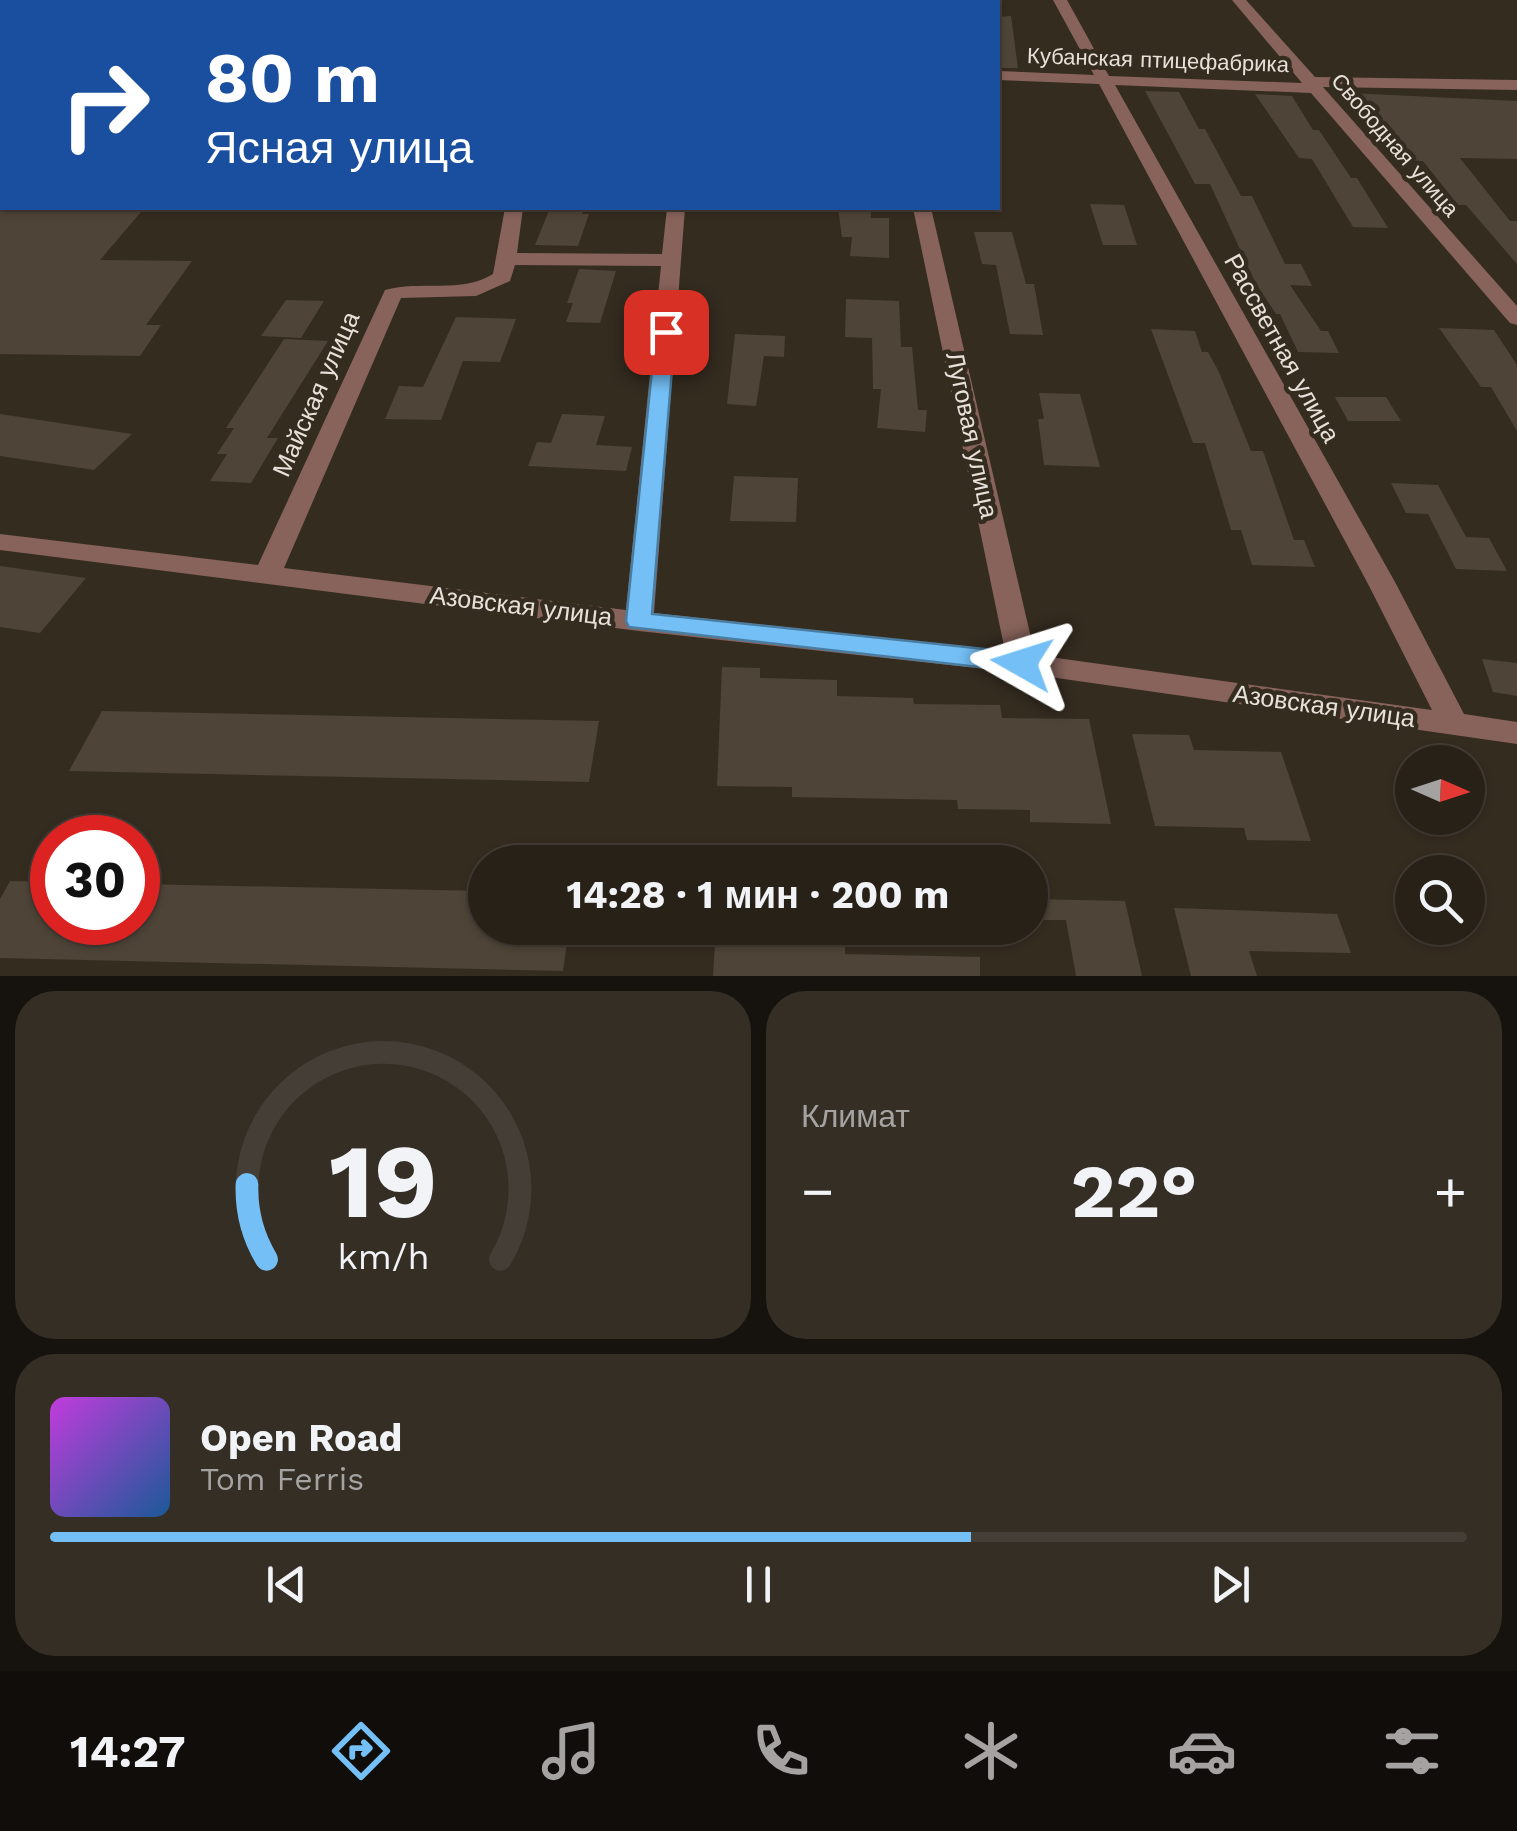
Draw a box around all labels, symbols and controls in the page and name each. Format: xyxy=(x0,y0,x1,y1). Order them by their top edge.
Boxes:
text: 80 m xyxy=(205,37,380,119)
icon: right xyxy=(40,40,170,170)
street label: Кубанская птицефабрика xyxy=(1027,43,1290,77)
street label: Свободная улица xyxy=(1326,68,1464,222)
text: Ясная улица xyxy=(205,121,473,174)
street label: Рассветная улица xyxy=(1218,249,1346,447)
pin xyxy=(624,290,709,375)
icon: arrive xyxy=(639,305,694,360)
street label: Майская улица xyxy=(267,307,365,481)
street label: Луговая улица xyxy=(940,349,1004,521)
street label: Азовская улица xyxy=(428,580,614,632)
position arrow xyxy=(970,611,1074,715)
street label: Азовская улица xyxy=(1231,679,1417,733)
north arrow xyxy=(1395,745,1485,835)
map controls xyxy=(1395,745,1485,945)
speed limit sign: 30 xyxy=(30,815,160,945)
button: search xyxy=(1395,855,1485,945)
text: 14:28 · 1 мин · 200 m xyxy=(567,873,949,917)
text: Климат xyxy=(801,1097,910,1135)
text: 19 xyxy=(329,1120,437,1242)
text: 22° xyxy=(1071,1147,1197,1235)
text: − xyxy=(801,1159,834,1223)
text: + xyxy=(1434,1159,1467,1223)
text: km/h xyxy=(337,1236,429,1278)
text: Open Road xyxy=(200,1416,402,1460)
text: Tom Ferris xyxy=(200,1460,364,1498)
icon: previous xyxy=(259,1557,314,1612)
icon: pause xyxy=(731,1557,786,1612)
icon: next xyxy=(1203,1557,1258,1612)
icon: directions xyxy=(326,1716,396,1786)
icon: music xyxy=(536,1716,606,1786)
icon: phone xyxy=(746,1716,816,1786)
icon: climate xyxy=(956,1716,1026,1786)
icon: car xyxy=(1167,1716,1237,1786)
icon: filters xyxy=(1377,1716,1447,1786)
text: 14:27 xyxy=(70,1725,186,1778)

